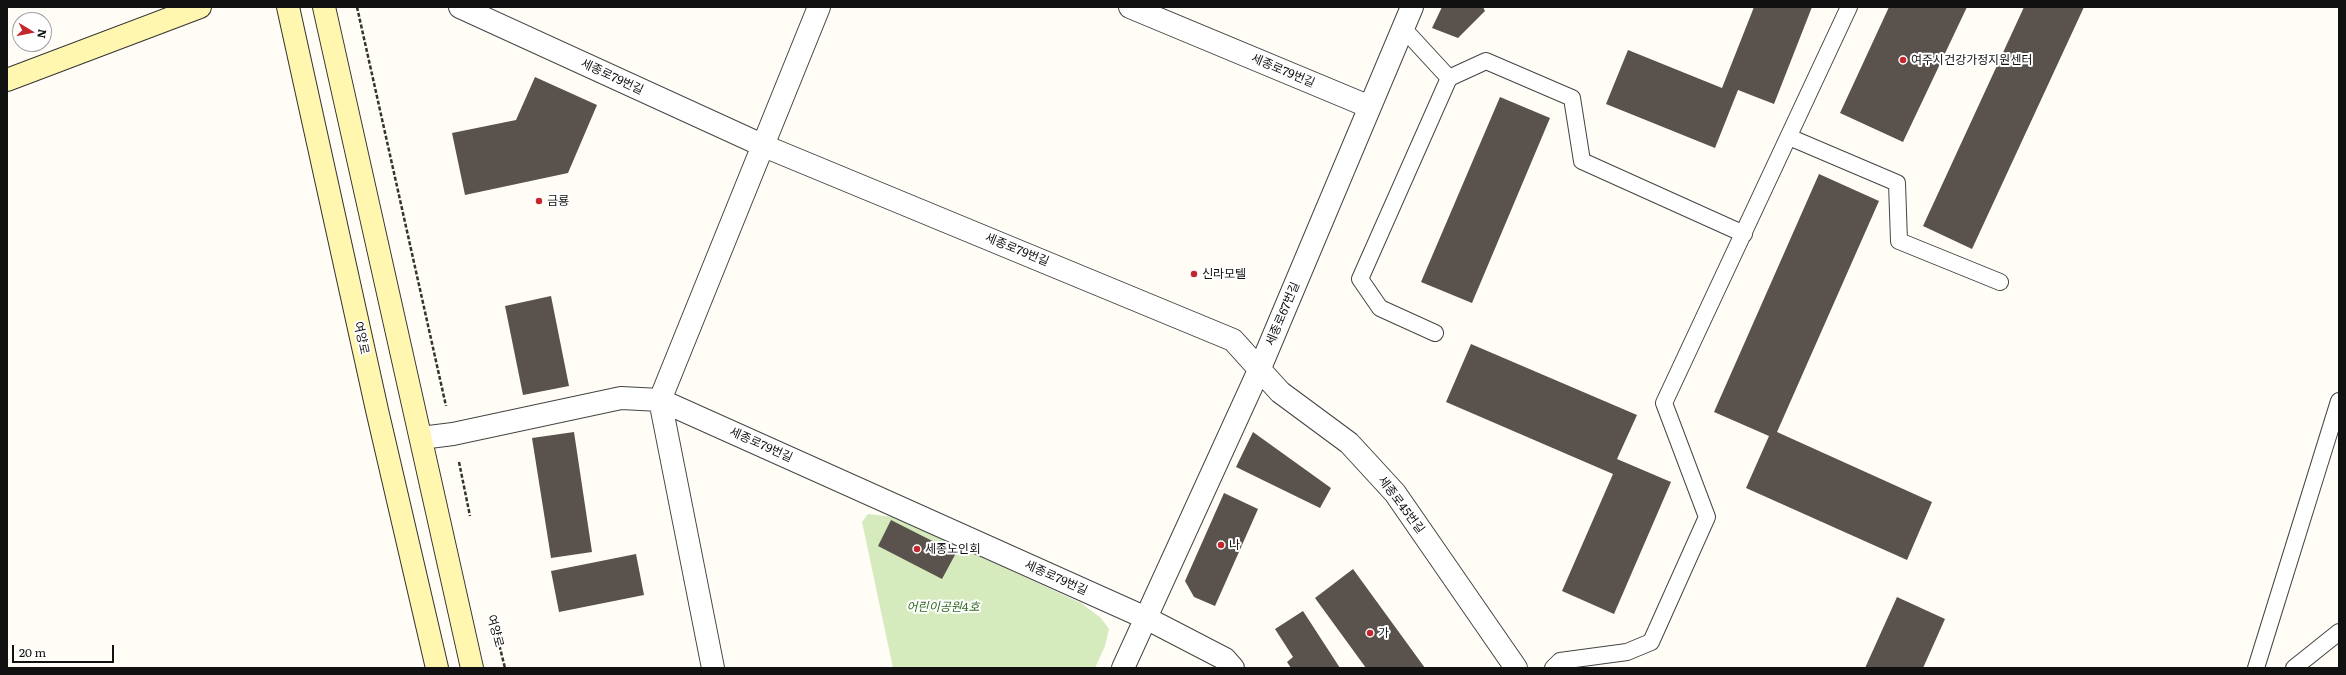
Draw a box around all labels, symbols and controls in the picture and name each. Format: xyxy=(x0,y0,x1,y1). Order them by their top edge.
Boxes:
north arrow xyxy=(12,12,52,52)
text: N xyxy=(34,28,52,40)
street label: 세종로79번길 xyxy=(1249,51,1317,91)
place label: 여주시건강가정지원센터 xyxy=(1911,53,2032,67)
marker: 여주시건강가정지원센터 xyxy=(1898,55,1908,65)
street label: 세종로79번길 xyxy=(578,56,646,98)
place label: 금룡 xyxy=(547,194,569,208)
marker: 금룡 xyxy=(534,196,544,206)
street label: 세종로79번길 xyxy=(983,231,1051,269)
place label: 신라모텔 xyxy=(1202,267,1246,281)
marker: 신라모텔 xyxy=(1189,269,1199,279)
street label: 세종로67번길 xyxy=(1263,280,1303,348)
street label: 여양로 xyxy=(351,320,371,356)
street label: 세종로79번길 xyxy=(727,425,795,465)
street label: 세종로45번길 xyxy=(1375,474,1427,536)
place label: 나 xyxy=(1229,538,1240,552)
marker: 나 xyxy=(1216,540,1226,550)
place label: 세종노인회 xyxy=(925,542,980,556)
marker: 세종노인회 xyxy=(912,544,922,554)
street label: 세종로79번길 xyxy=(1022,558,1090,598)
park label: 어린이공원4호 xyxy=(907,600,979,614)
street label: 여양로 xyxy=(484,613,506,649)
place label: 가 xyxy=(1378,626,1389,640)
marker: 가 xyxy=(1365,628,1375,638)
scale bar xyxy=(14,637,116,663)
text: 20 m xyxy=(19,643,46,661)

